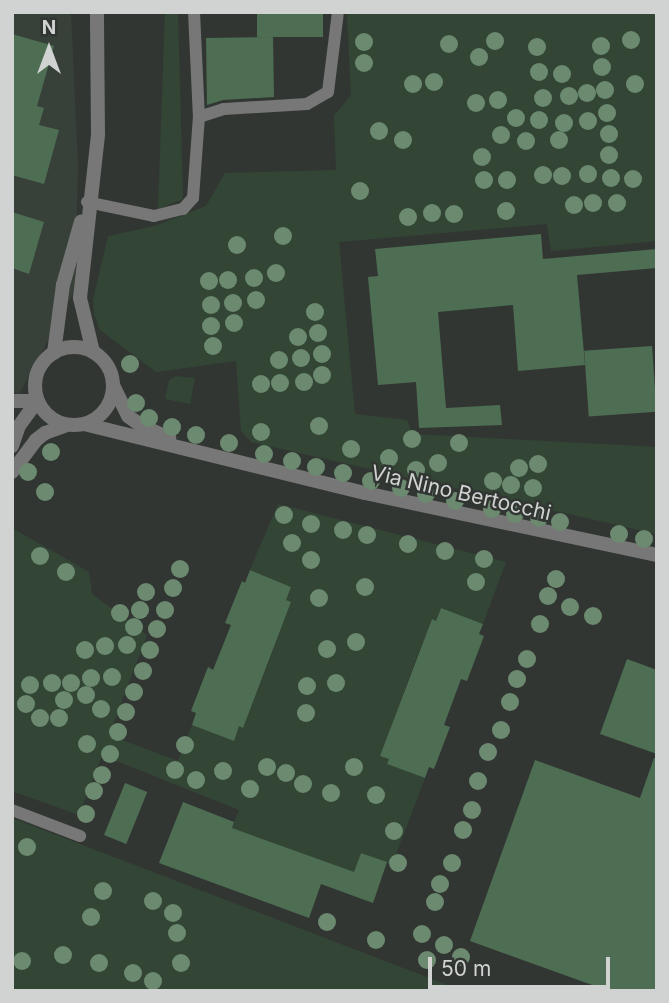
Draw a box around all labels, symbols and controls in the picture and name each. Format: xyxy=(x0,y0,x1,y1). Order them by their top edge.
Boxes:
north arrow xyxy=(14,14,84,84)
text: N xyxy=(42,16,56,39)
street label: Via Nino Bertocchi xyxy=(368,460,554,526)
scale bar xyxy=(431,944,613,988)
text: 50 m xyxy=(441,956,491,981)

